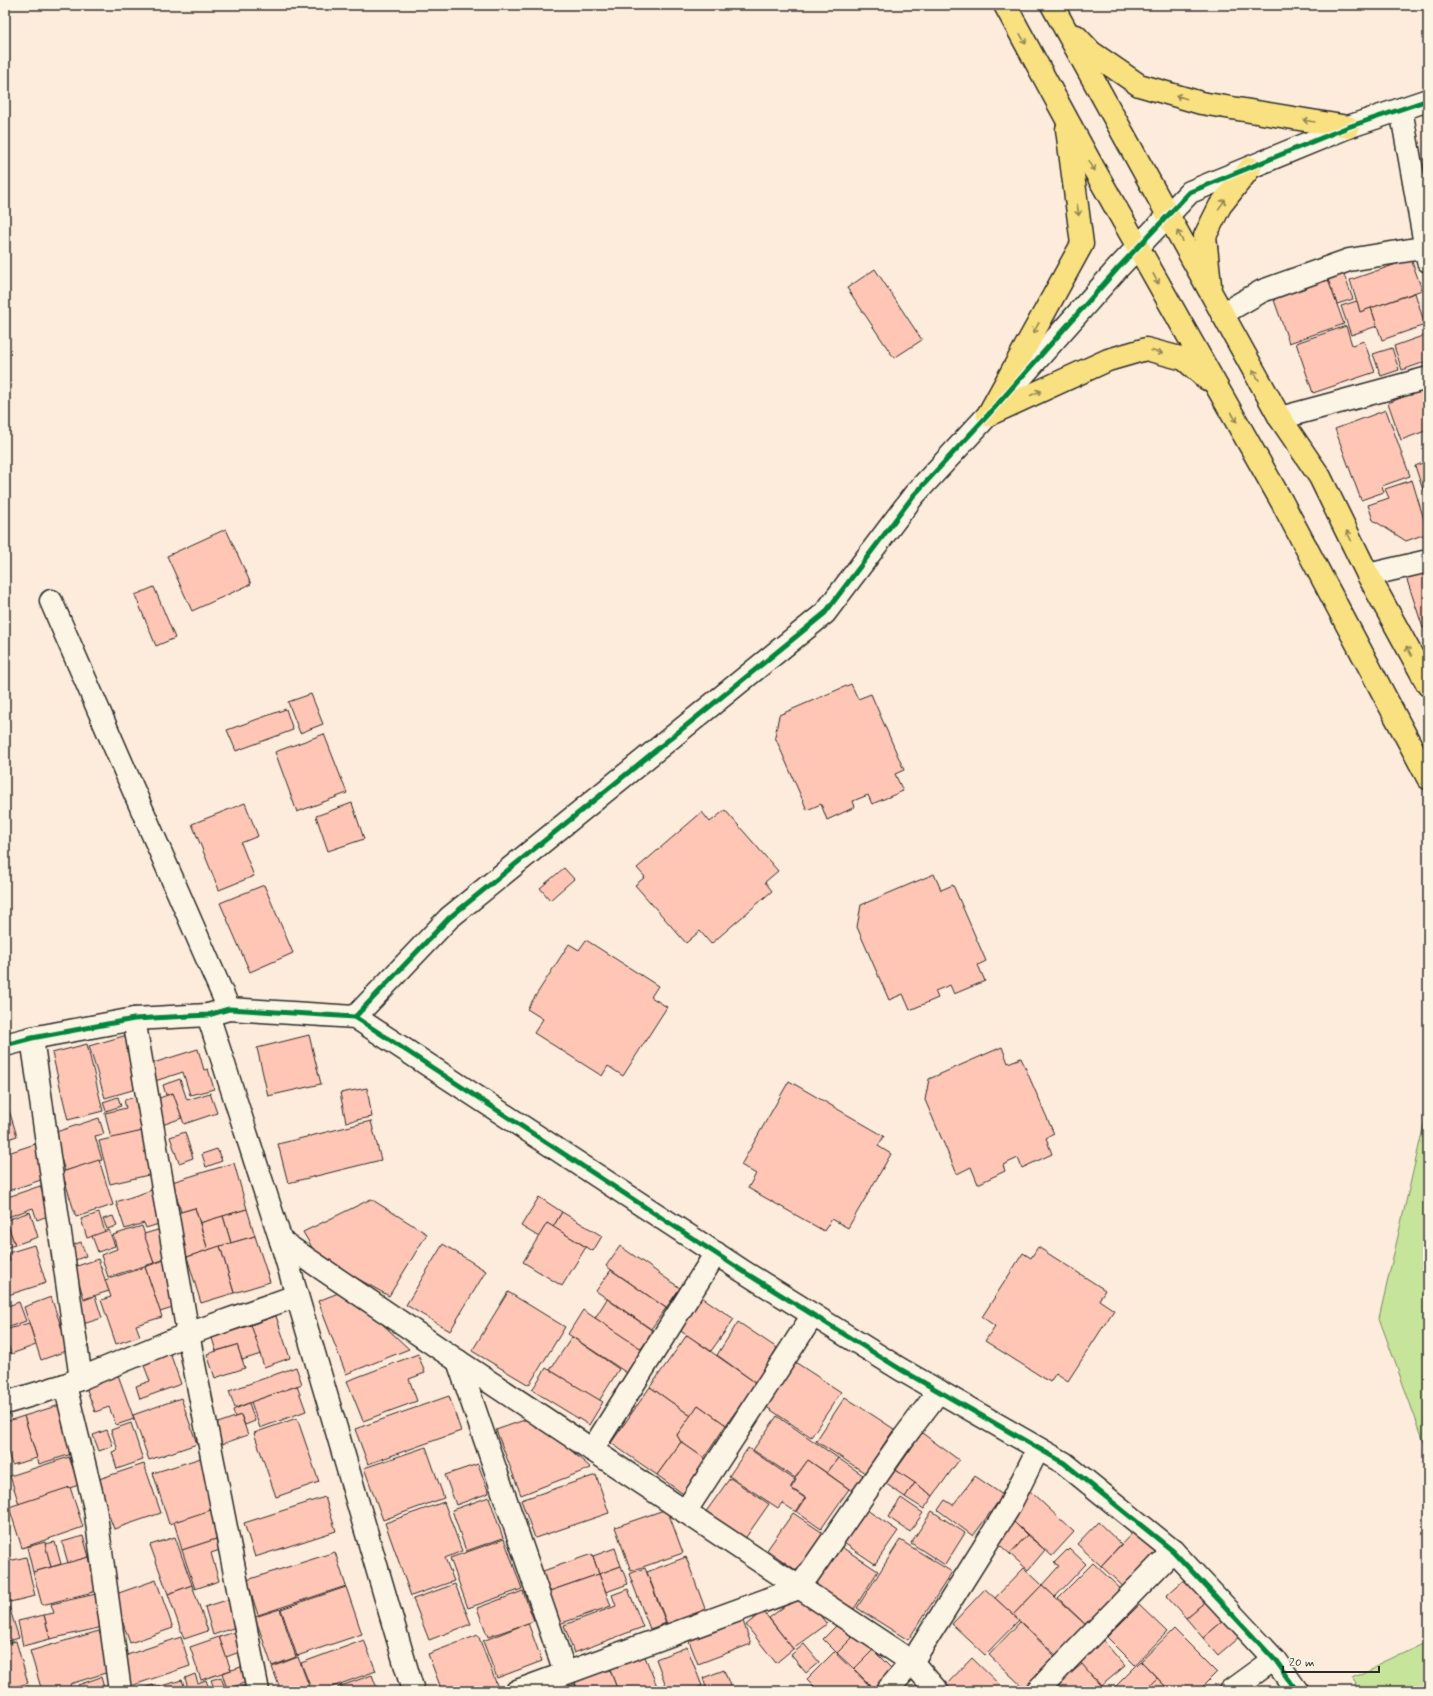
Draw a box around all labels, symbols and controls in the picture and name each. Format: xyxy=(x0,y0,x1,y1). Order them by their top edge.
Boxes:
one-way arrow xyxy=(1020,33,1028,45)
one-way arrow xyxy=(1175,93,1188,100)
one-way arrow xyxy=(1303,117,1316,125)
one-way arrow xyxy=(1089,160,1097,172)
one-way arrow xyxy=(1218,199,1226,210)
one-way arrow xyxy=(1074,203,1082,216)
one-way arrow xyxy=(1175,231,1183,243)
one-way arrow xyxy=(1153,273,1160,285)
one-way arrow xyxy=(1031,322,1039,334)
one-way arrow xyxy=(1150,349,1163,357)
one-way arrow xyxy=(1252,369,1259,381)
one-way arrow xyxy=(1030,389,1042,396)
one-way arrow xyxy=(1230,411,1238,423)
one-way arrow xyxy=(1345,530,1352,542)
one-way arrow xyxy=(1405,645,1413,657)
scale bar xyxy=(1283,1648,1379,1674)
text: 20 m xyxy=(1289,1655,1315,1671)

